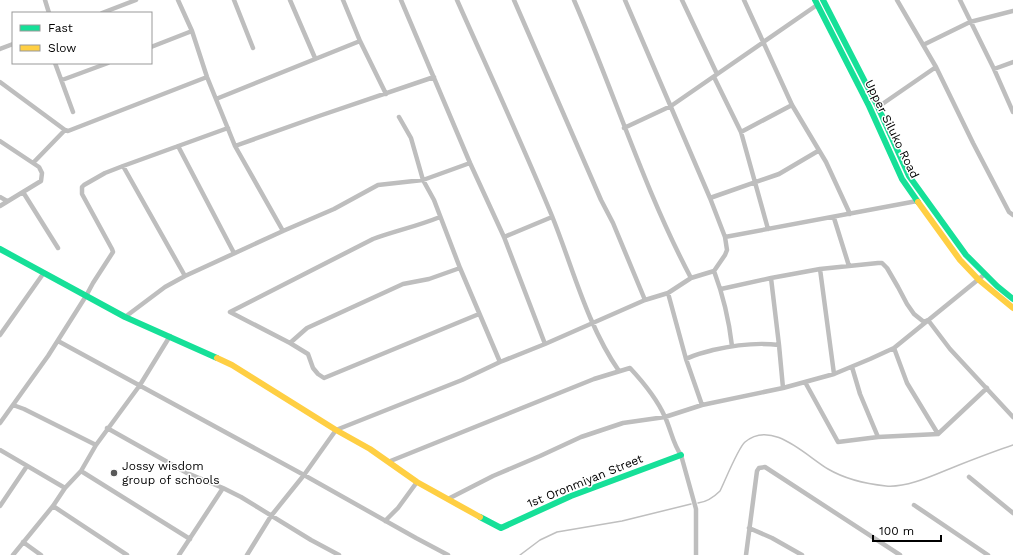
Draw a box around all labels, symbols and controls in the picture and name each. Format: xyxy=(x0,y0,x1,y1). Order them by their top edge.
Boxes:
legend xyxy=(12,12,152,64)
text: Fast xyxy=(48,21,73,35)
text: Slow xyxy=(48,41,76,55)
street label: Upper Siluko Road xyxy=(862,77,922,181)
street label: 1st Oronmiyan Street xyxy=(525,451,645,511)
place label: Jossy wisdom group of schools xyxy=(122,459,220,487)
marker: Jossy wisdom group of schools xyxy=(109,468,119,478)
scale bar xyxy=(873,517,941,543)
text: 100 m xyxy=(879,524,914,538)

